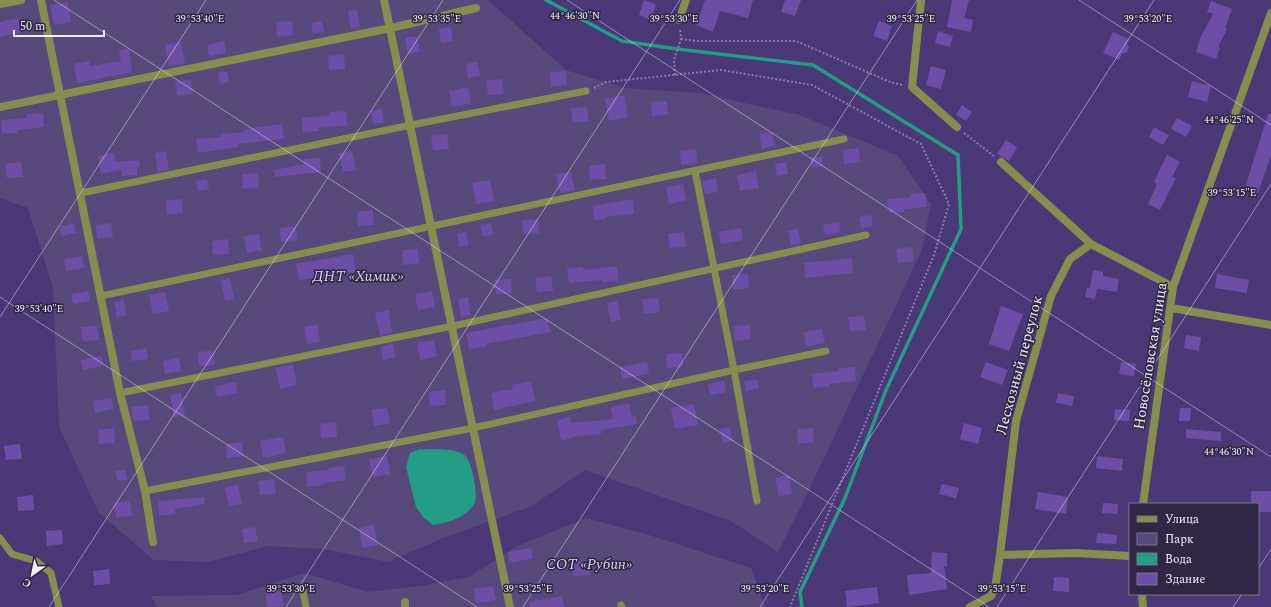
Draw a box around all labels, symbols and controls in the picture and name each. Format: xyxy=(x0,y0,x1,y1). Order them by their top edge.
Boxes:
text: 44°46'30"N xyxy=(550,8,600,24)
text: 39°53'40"E xyxy=(176,11,224,27)
text: 39°53'35"E xyxy=(413,11,461,27)
text: 39°53'30"E xyxy=(650,11,698,27)
text: 39°53'25"E xyxy=(887,11,935,27)
text: 39°53'20"E xyxy=(1124,11,1172,27)
scale bar xyxy=(14,12,104,38)
text: 50 m xyxy=(20,17,45,36)
text: 44°46'25"N xyxy=(1204,112,1254,128)
text: 39°53'15"E xyxy=(1208,185,1256,201)
park label: ДНТ «Химик» xyxy=(311,265,404,288)
street label: Новосёловская улица xyxy=(1127,280,1174,431)
street label: Лесхозный переулок xyxy=(990,293,1049,437)
text: 39°53'40"E xyxy=(15,301,63,317)
text: 44°46'30"N xyxy=(1204,444,1254,460)
legend xyxy=(1129,503,1259,595)
text: Улица xyxy=(1165,510,1199,529)
text: Парк xyxy=(1165,530,1194,549)
text: Вода xyxy=(1165,550,1192,569)
park label: СОТ «Рубин» xyxy=(546,553,633,576)
north arrow xyxy=(12,555,52,595)
text: Здание xyxy=(1165,570,1205,589)
text: С xyxy=(19,574,35,592)
text: 39°53'30"E xyxy=(267,581,315,597)
text: 39°53'25"E xyxy=(504,581,552,597)
text: 39°53'20"E xyxy=(741,581,789,597)
text: 39°53'15"E xyxy=(978,581,1026,597)

